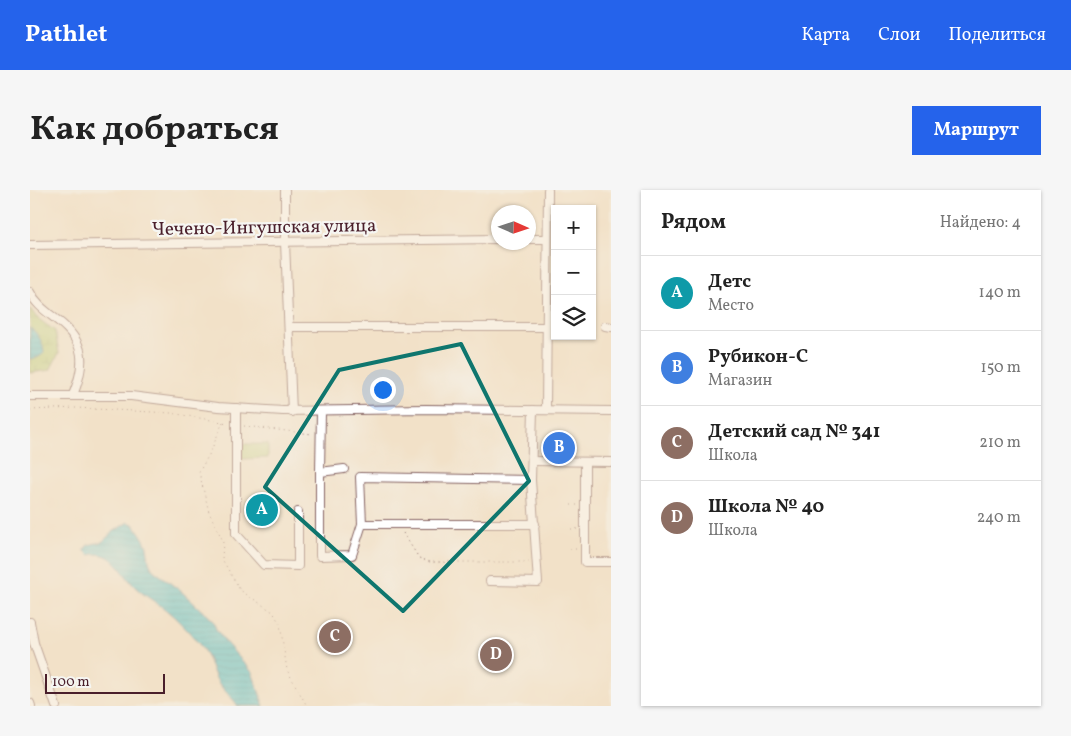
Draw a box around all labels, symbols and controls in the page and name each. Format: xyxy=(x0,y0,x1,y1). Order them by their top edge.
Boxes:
text: Pathlet xyxy=(25,18,107,52)
text: Карта xyxy=(802,23,850,48)
text: Слои xyxy=(878,23,920,48)
text: Поделиться xyxy=(948,23,1046,48)
text: Как добраться xyxy=(30,106,279,154)
button: Маршрут xyxy=(912,106,1041,155)
north arrow xyxy=(491,205,536,250)
map controls xyxy=(551,205,596,340)
button: + xyxy=(551,205,596,250)
text: Рядом xyxy=(661,208,726,237)
text: Найдено: 4 xyxy=(940,212,1021,234)
street label: Чечено-Ингушская улица xyxy=(151,213,377,243)
button: − xyxy=(551,250,596,295)
text: Детс xyxy=(708,269,751,295)
text: A xyxy=(671,282,683,304)
text: 140 m xyxy=(979,282,1021,304)
button: layers xyxy=(551,295,596,340)
text: Место xyxy=(708,295,754,317)
text: Рубикон-С xyxy=(708,344,808,370)
text: B xyxy=(672,357,682,379)
text: 150 m xyxy=(980,357,1021,379)
text: Магазин xyxy=(708,370,772,392)
your location xyxy=(370,377,396,403)
text: Детский сад № 341 xyxy=(708,419,880,445)
pin: B xyxy=(543,429,575,467)
text: C xyxy=(672,432,682,454)
text: 210 m xyxy=(979,432,1021,454)
text: Школа xyxy=(708,445,758,467)
pin: A xyxy=(246,491,278,529)
text: Школа № 40 xyxy=(708,494,824,520)
text: D xyxy=(671,507,683,529)
text: 240 m xyxy=(977,507,1021,529)
text: Школа xyxy=(708,520,758,542)
pin: C xyxy=(319,618,351,656)
pin: D xyxy=(480,636,512,674)
scale bar xyxy=(45,671,165,694)
text: 100 m xyxy=(52,673,90,692)

